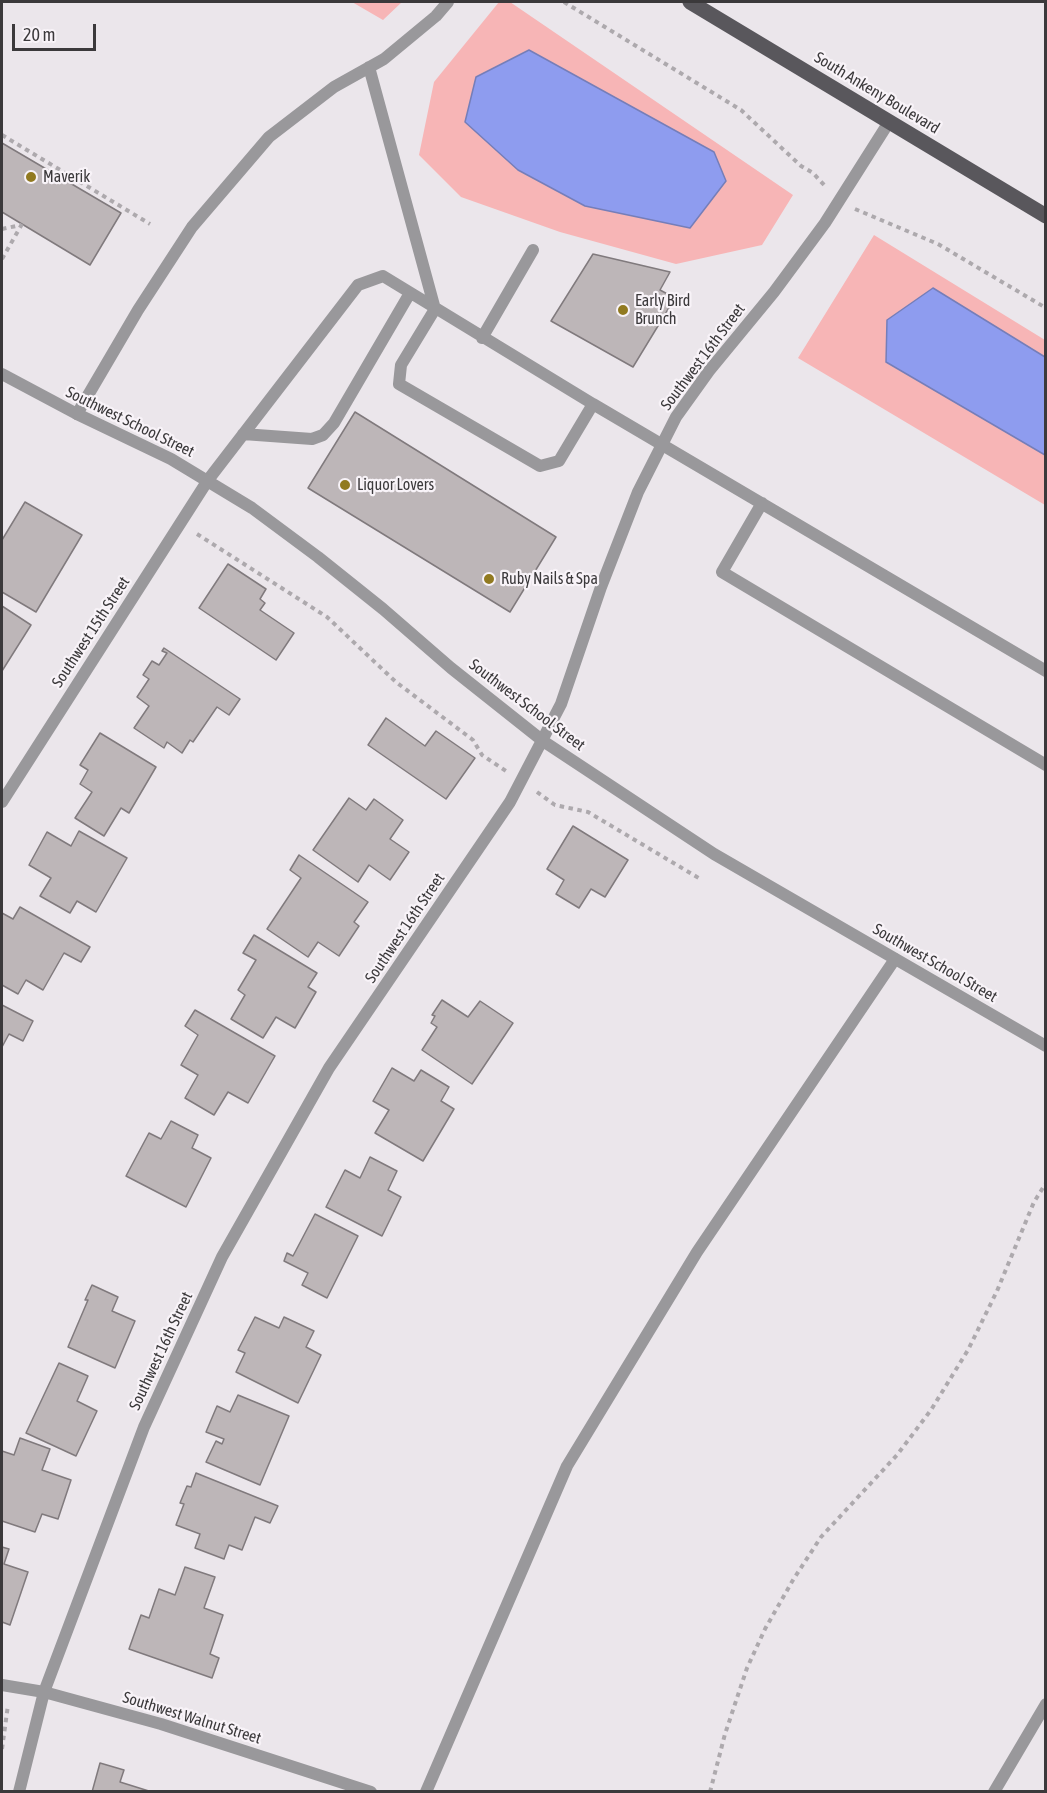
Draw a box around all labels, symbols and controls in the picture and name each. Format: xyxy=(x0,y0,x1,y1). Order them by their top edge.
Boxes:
scale bar xyxy=(15,12,99,50)
text: 20 m xyxy=(23,24,55,45)
street label: South Ankeny Boulevard xyxy=(811,48,943,138)
place label: Maverik xyxy=(43,167,90,187)
marker: Maverik xyxy=(24,170,38,184)
place label: Early Bird Brunch xyxy=(635,291,690,329)
street label: Southwest 16th Street xyxy=(657,300,749,414)
marker: Early Bird Brunch xyxy=(616,303,630,317)
street label: Southwest School Street xyxy=(63,383,197,461)
place label: Liquor Lovers xyxy=(357,475,434,495)
marker: Liquor Lovers xyxy=(338,478,352,492)
place label: Ruby Nails & Spa xyxy=(501,569,598,589)
marker: Ruby Nails & Spa xyxy=(482,572,496,586)
street label: Southwest 15th Street xyxy=(48,573,134,691)
street label: Southwest School Street xyxy=(465,655,589,755)
street label: Southwest 16th Street xyxy=(361,870,449,986)
street label: Southwest School Street xyxy=(869,920,1001,1006)
street label: Southwest 16th Street xyxy=(125,1289,197,1413)
street label: Southwest Walnut Street xyxy=(121,1688,263,1748)

